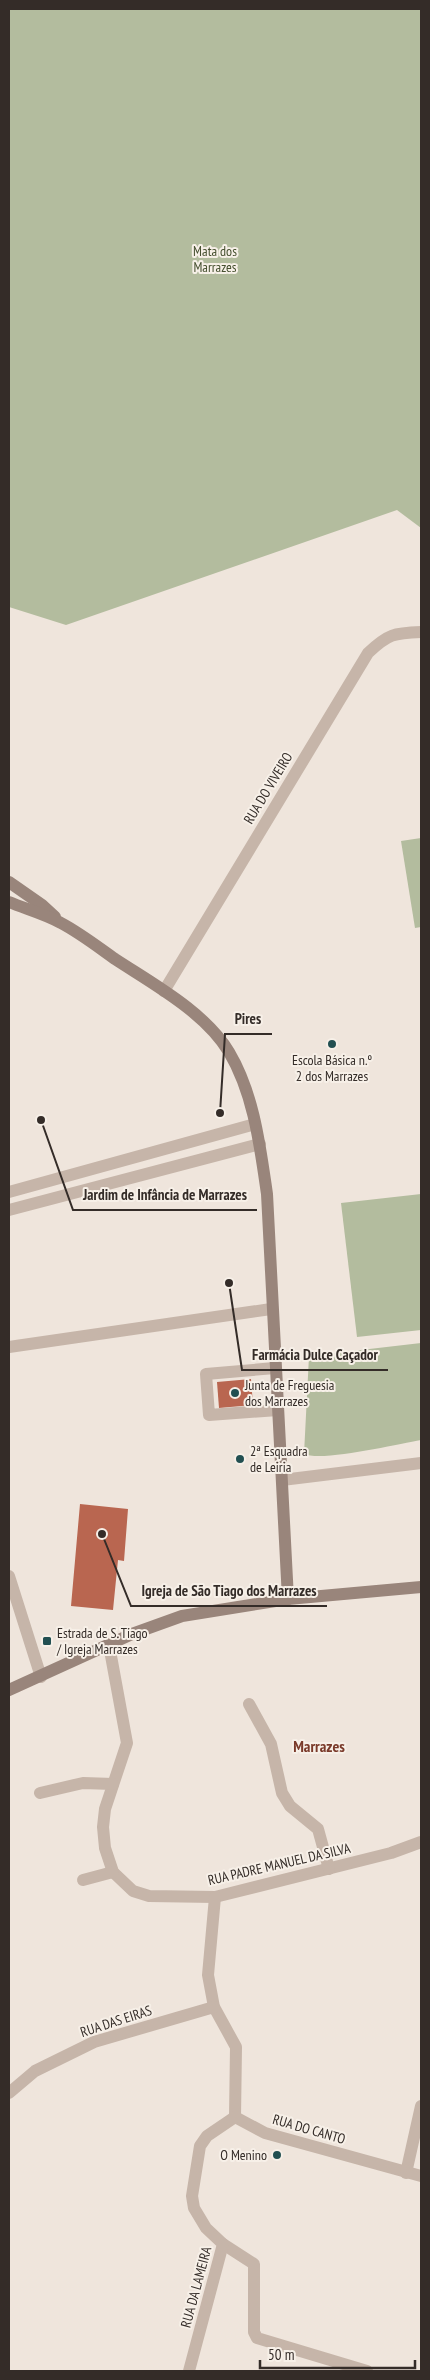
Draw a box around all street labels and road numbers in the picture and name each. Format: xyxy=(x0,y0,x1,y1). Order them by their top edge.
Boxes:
street label: RUA DO VIVEIRO xyxy=(240,749,297,827)
street label: RUA PADRE MANUEL DA SILVA xyxy=(206,1839,352,1889)
street label: RUA DAS EIRAS xyxy=(78,2001,154,2041)
street label: RUA DO CANTO xyxy=(271,2110,348,2148)
street label: RUA DA LAMEIRA xyxy=(177,2244,216,2329)

